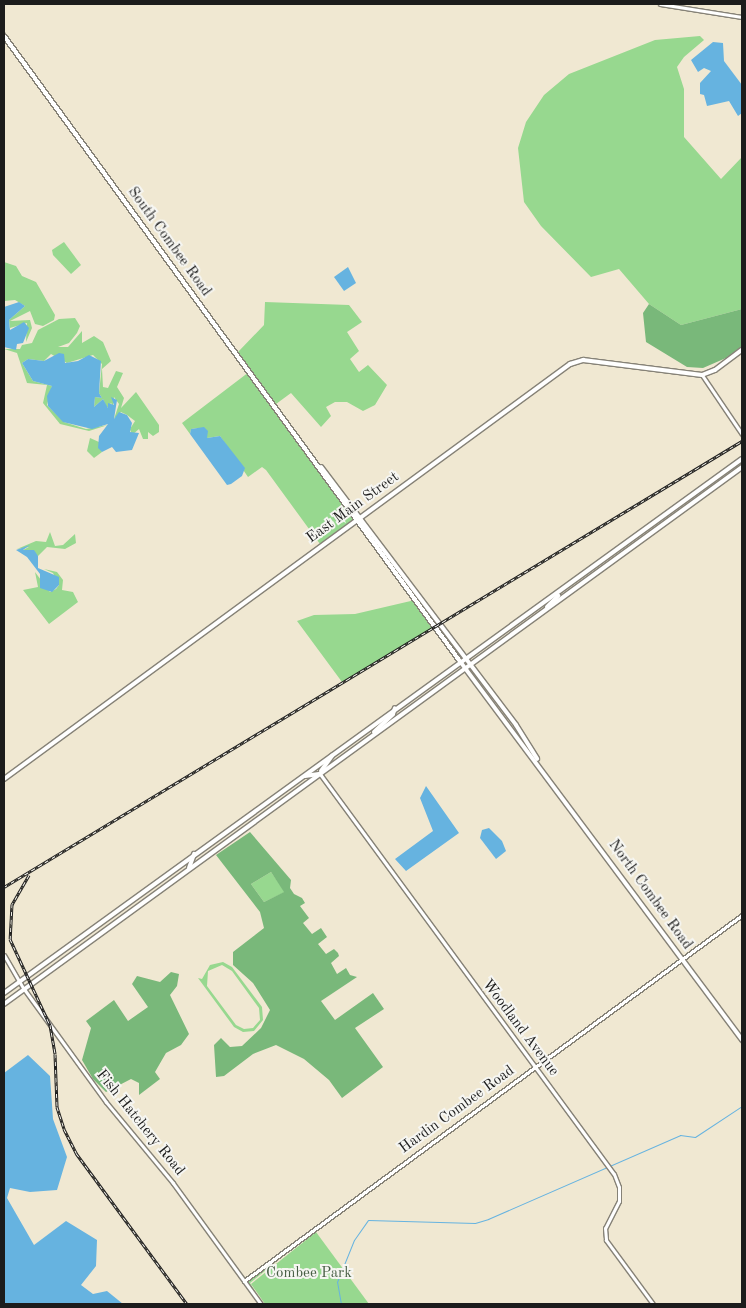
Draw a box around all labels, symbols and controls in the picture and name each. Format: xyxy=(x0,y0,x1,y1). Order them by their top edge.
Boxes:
street label: South Combee Road xyxy=(123,184,215,300)
street label: East Main Street xyxy=(303,468,403,548)
street label: North Combee Road xyxy=(604,837,696,953)
street label: Woodland Avenue xyxy=(478,976,562,1080)
street label: Hardin Combee Road xyxy=(396,1062,518,1158)
street label: Fish Hatchery Road xyxy=(92,1066,188,1180)
park label: Combee Park xyxy=(266,1265,352,1283)

